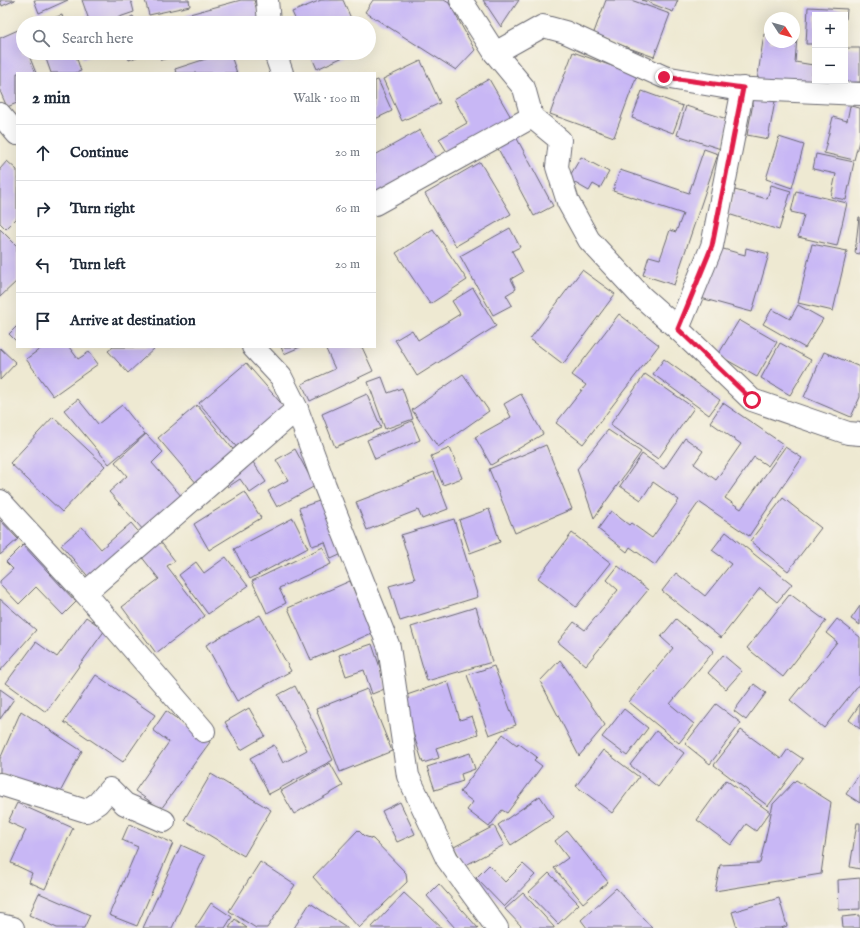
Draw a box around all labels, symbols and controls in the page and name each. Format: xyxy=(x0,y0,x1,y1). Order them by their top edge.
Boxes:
north arrow xyxy=(764,12,800,48)
map controls xyxy=(812,12,848,84)
button: + xyxy=(812,12,848,48)
search box xyxy=(16,16,376,60)
icon: search xyxy=(30,27,52,49)
text: Search here xyxy=(62,29,133,48)
button: − xyxy=(812,48,848,84)
route end xyxy=(655,68,673,86)
text: 2 min xyxy=(32,88,70,109)
text: Walk · 100 m xyxy=(293,90,360,107)
icon: ahead xyxy=(32,142,54,164)
text: Continue xyxy=(70,143,128,162)
text: 20 m xyxy=(335,144,360,161)
icon: right xyxy=(32,198,54,220)
text: Turn right xyxy=(70,199,135,218)
text: 60 m xyxy=(335,200,360,217)
icon: left xyxy=(32,254,54,276)
text: Turn left xyxy=(70,255,126,274)
text: 20 m xyxy=(335,256,360,273)
icon: arrive xyxy=(32,310,54,332)
text: Arrive at destination xyxy=(70,311,196,330)
route start xyxy=(743,391,761,409)

